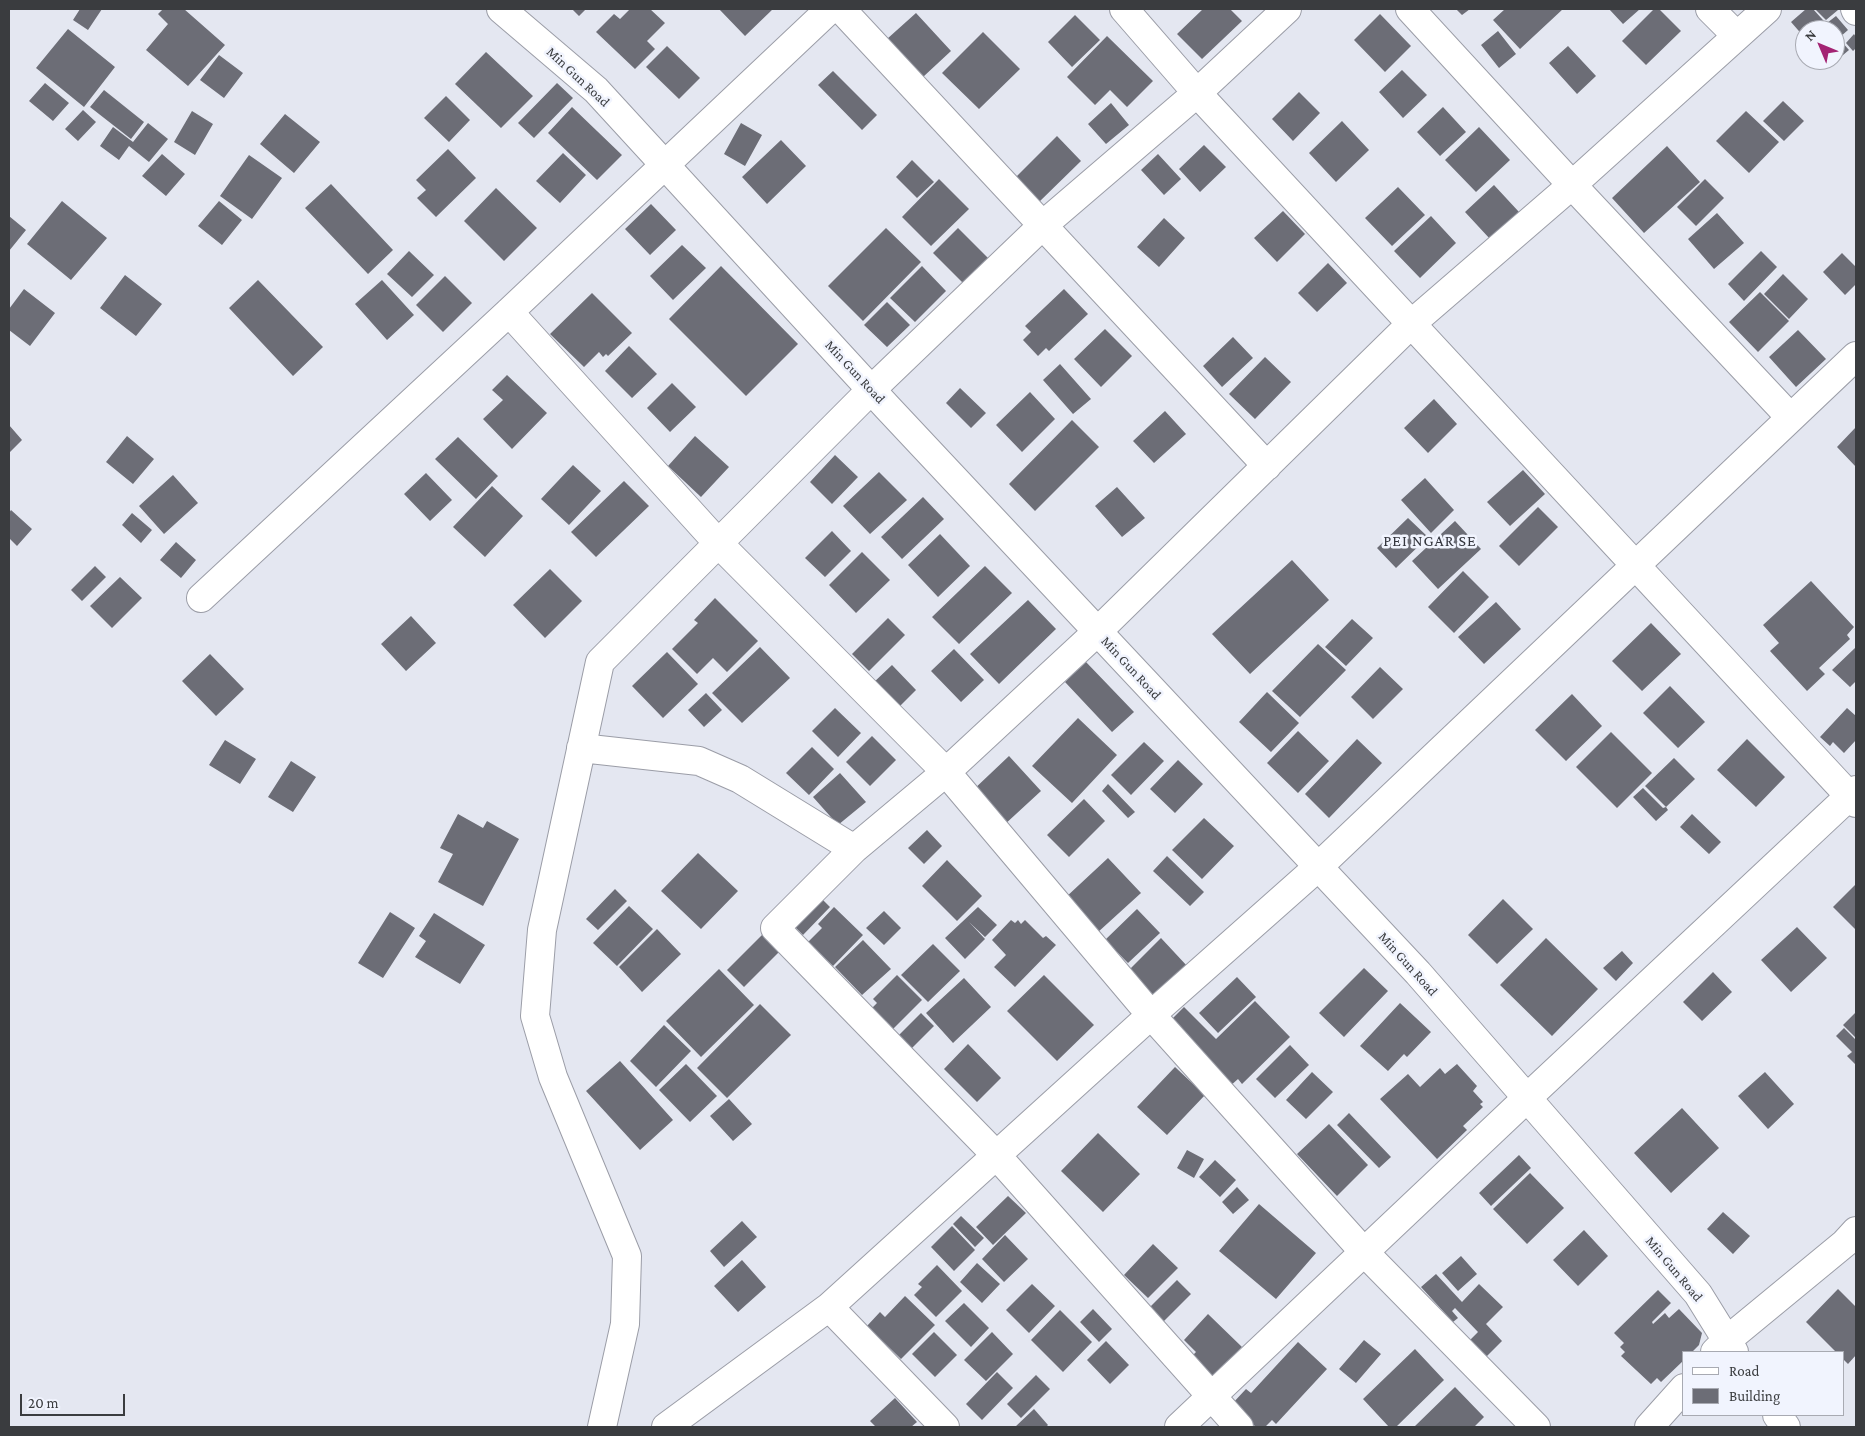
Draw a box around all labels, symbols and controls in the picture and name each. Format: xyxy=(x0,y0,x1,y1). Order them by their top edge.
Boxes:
north arrow xyxy=(1795,20,1845,70)
text: N xyxy=(1801,26,1819,44)
street label: Min Gun Road xyxy=(543,43,613,111)
street label: Min Gun Road xyxy=(821,337,889,407)
district label: PEI NGAR SE xyxy=(1382,531,1478,551)
street label: Min Gun Road xyxy=(1097,633,1165,703)
street label: Min Gun Road xyxy=(1375,929,1441,999)
street label: Min Gun Road xyxy=(1642,1233,1706,1305)
legend xyxy=(1682,1351,1845,1416)
text: Road xyxy=(1729,1363,1759,1379)
scale bar xyxy=(22,1384,128,1416)
text: Building xyxy=(1729,1388,1780,1404)
text: 20 m xyxy=(28,1395,59,1411)

